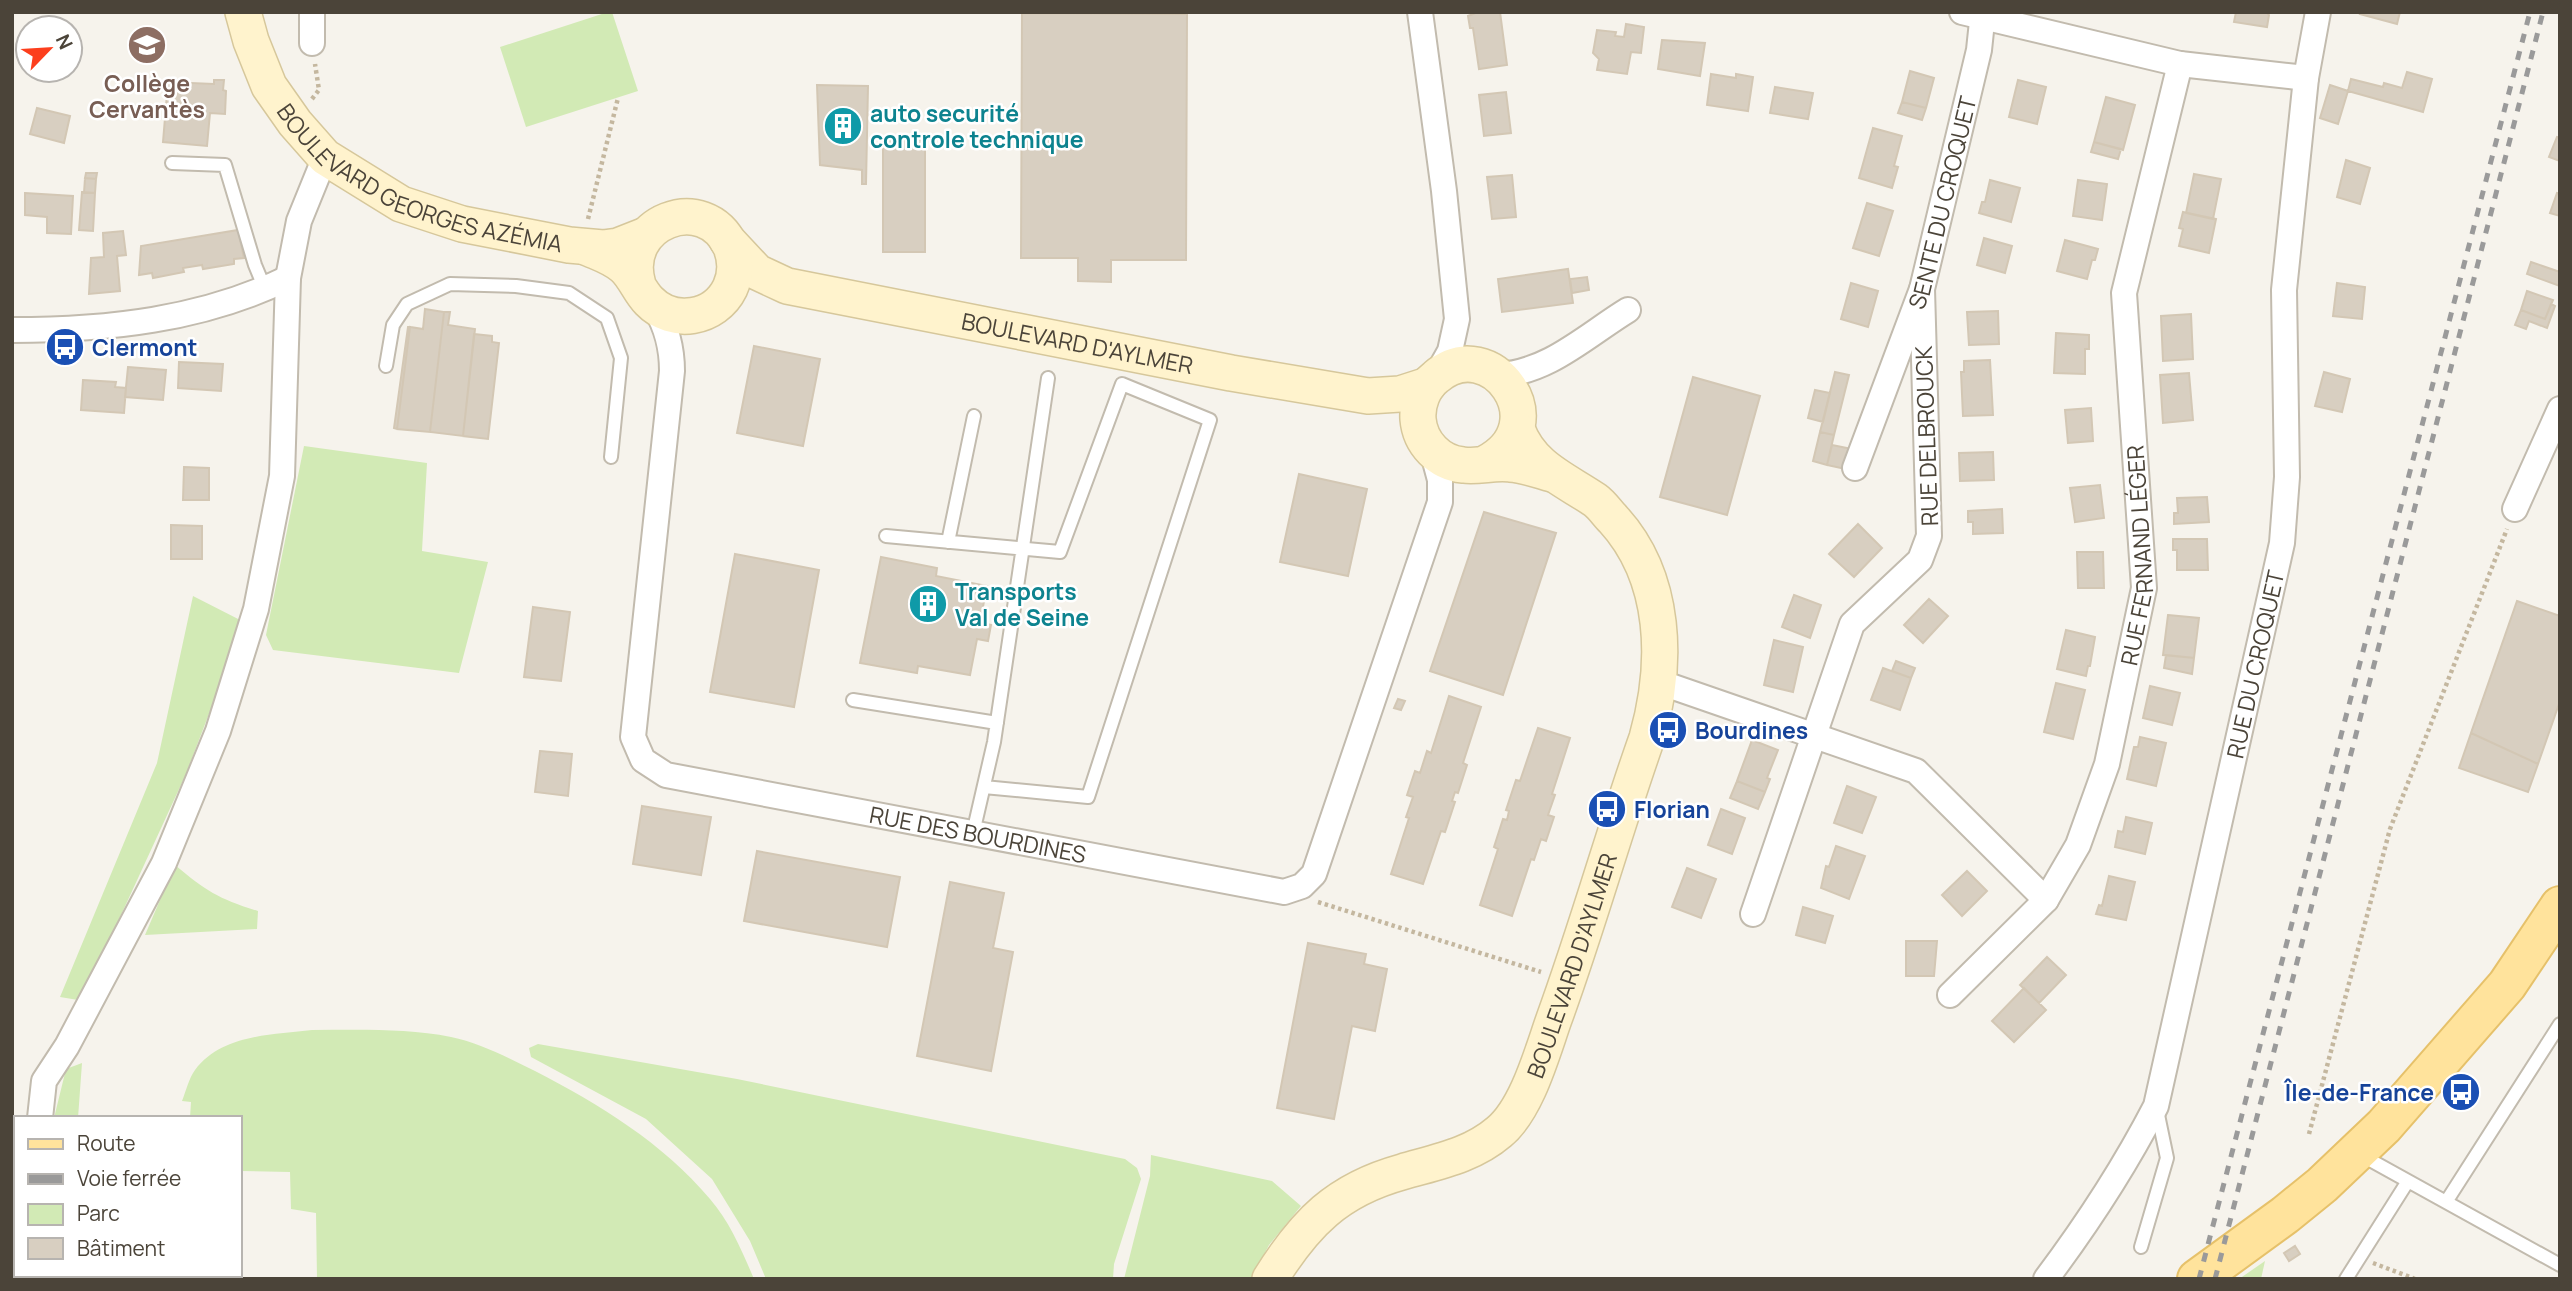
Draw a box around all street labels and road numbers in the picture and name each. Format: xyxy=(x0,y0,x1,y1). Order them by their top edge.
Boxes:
street label: SENTE DU CROQUET xyxy=(1900,93,1984,313)
street label: BOULEVARD GEORGES AZÉMIA xyxy=(270,97,566,259)
street label: BOULEVARD D'AYLMER xyxy=(959,305,1196,381)
street label: RUE DELBROUCK xyxy=(1907,345,1945,527)
street label: RUE FERNAND LÉGER xyxy=(2112,444,2160,668)
street label: RUE DU CROQUET xyxy=(2218,567,2292,761)
street label: RUE DES BOURDINES xyxy=(867,798,1089,870)
street label: BOULEVARD D'AYLMER xyxy=(1519,849,1624,1083)

